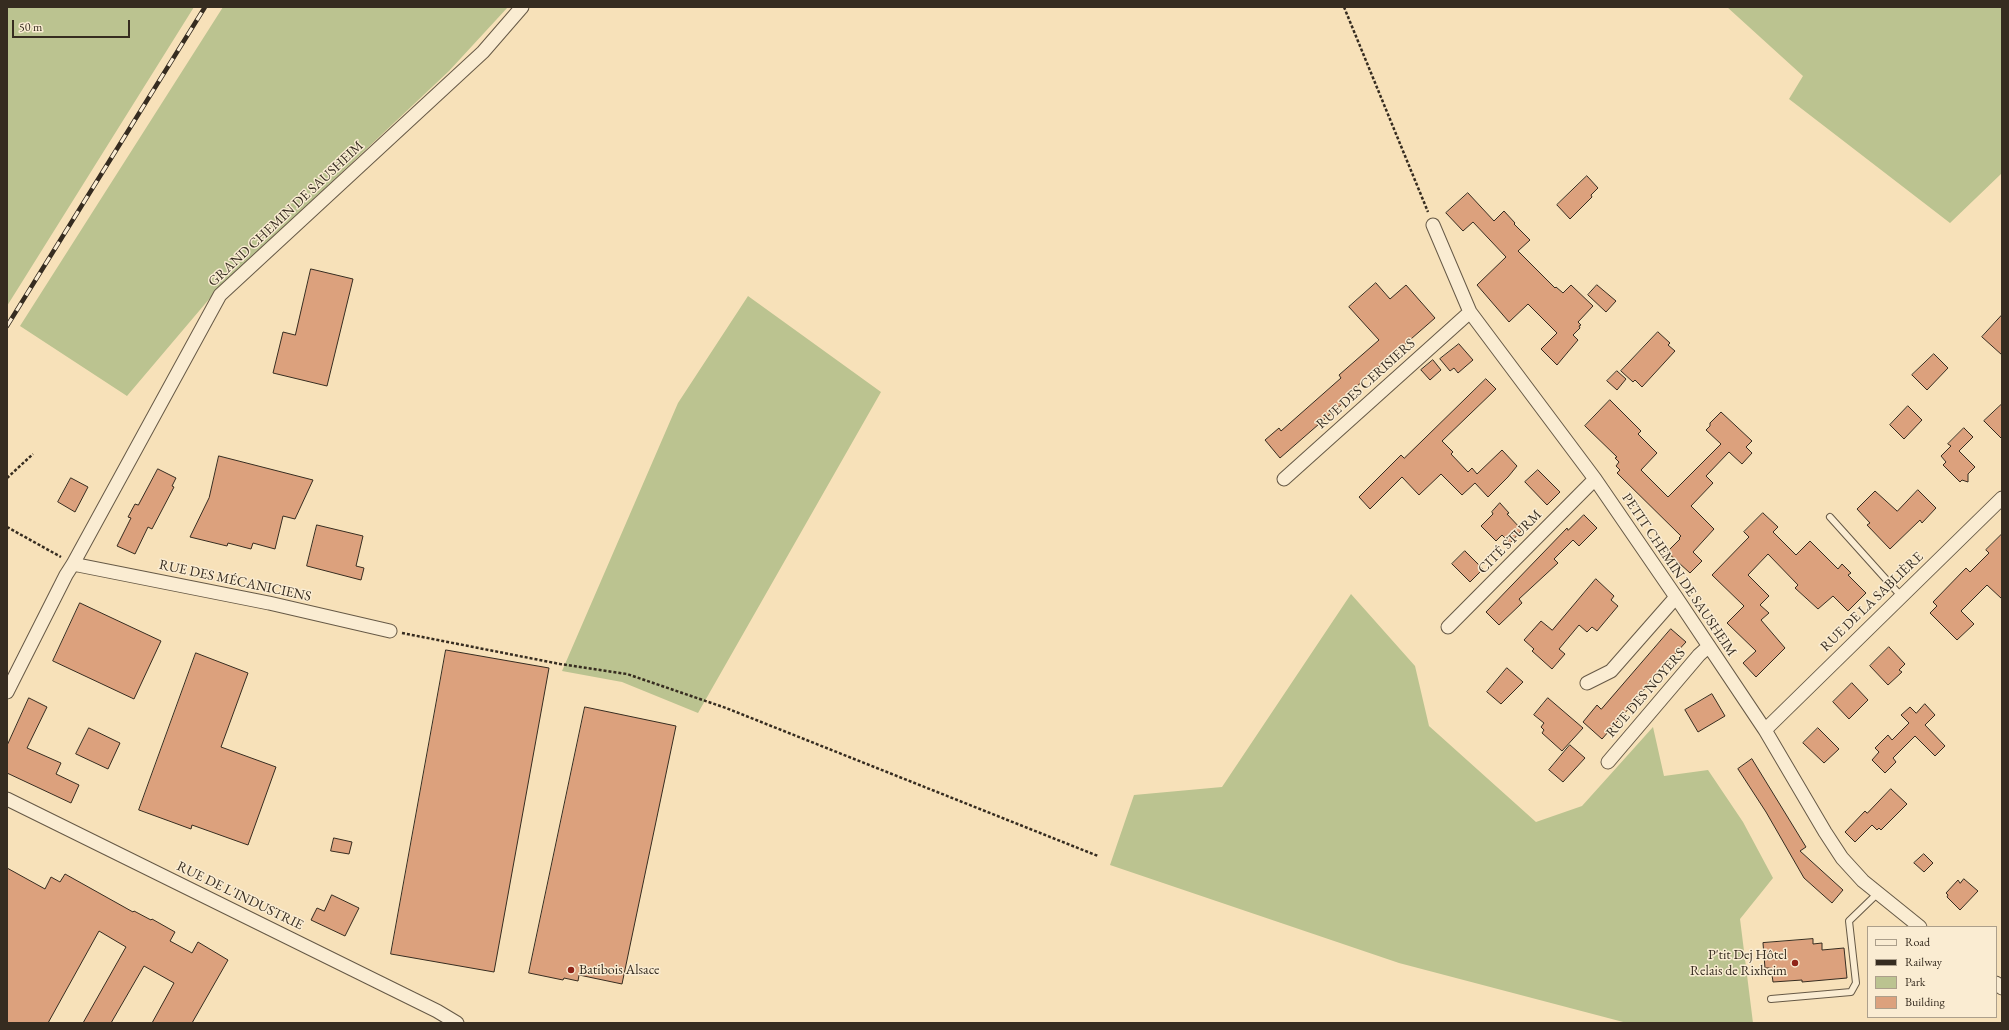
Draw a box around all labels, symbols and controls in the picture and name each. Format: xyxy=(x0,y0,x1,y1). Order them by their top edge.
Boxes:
scale bar xyxy=(14,12,132,38)
text: 50 m xyxy=(19,19,42,35)
street label: GRAND CHEMIN DE SAUSHEIM xyxy=(205,138,367,290)
street label: RUE DES CERISIERS xyxy=(1313,335,1419,433)
street label: PETIT CHEMIN DE SAUSHEIM xyxy=(1618,490,1740,660)
street label: CITÉ STURM xyxy=(1475,507,1545,577)
street label: RUE DE LA SABLIÈRE xyxy=(1817,549,1927,655)
street label: RUE DES MÉCANICIENS xyxy=(157,557,313,605)
street label: RUE DES NOYERS xyxy=(1603,645,1689,741)
street label: RUE DE L'INDUSTRIE xyxy=(174,858,306,934)
legend xyxy=(1867,926,1997,1018)
text: Road xyxy=(1905,934,1930,950)
place label: P'tit Dej Hôtel Relais de Rixheim xyxy=(1690,947,1787,980)
text: Railway xyxy=(1905,954,1942,970)
marker: P'tit Dej Hôtel Relais de Rixheim xyxy=(1790,958,1800,968)
place label: Batibois Alsace xyxy=(579,962,660,978)
marker: Batibois Alsace xyxy=(566,965,576,975)
text: Park xyxy=(1905,974,1925,990)
text: Building xyxy=(1905,994,1945,1010)

